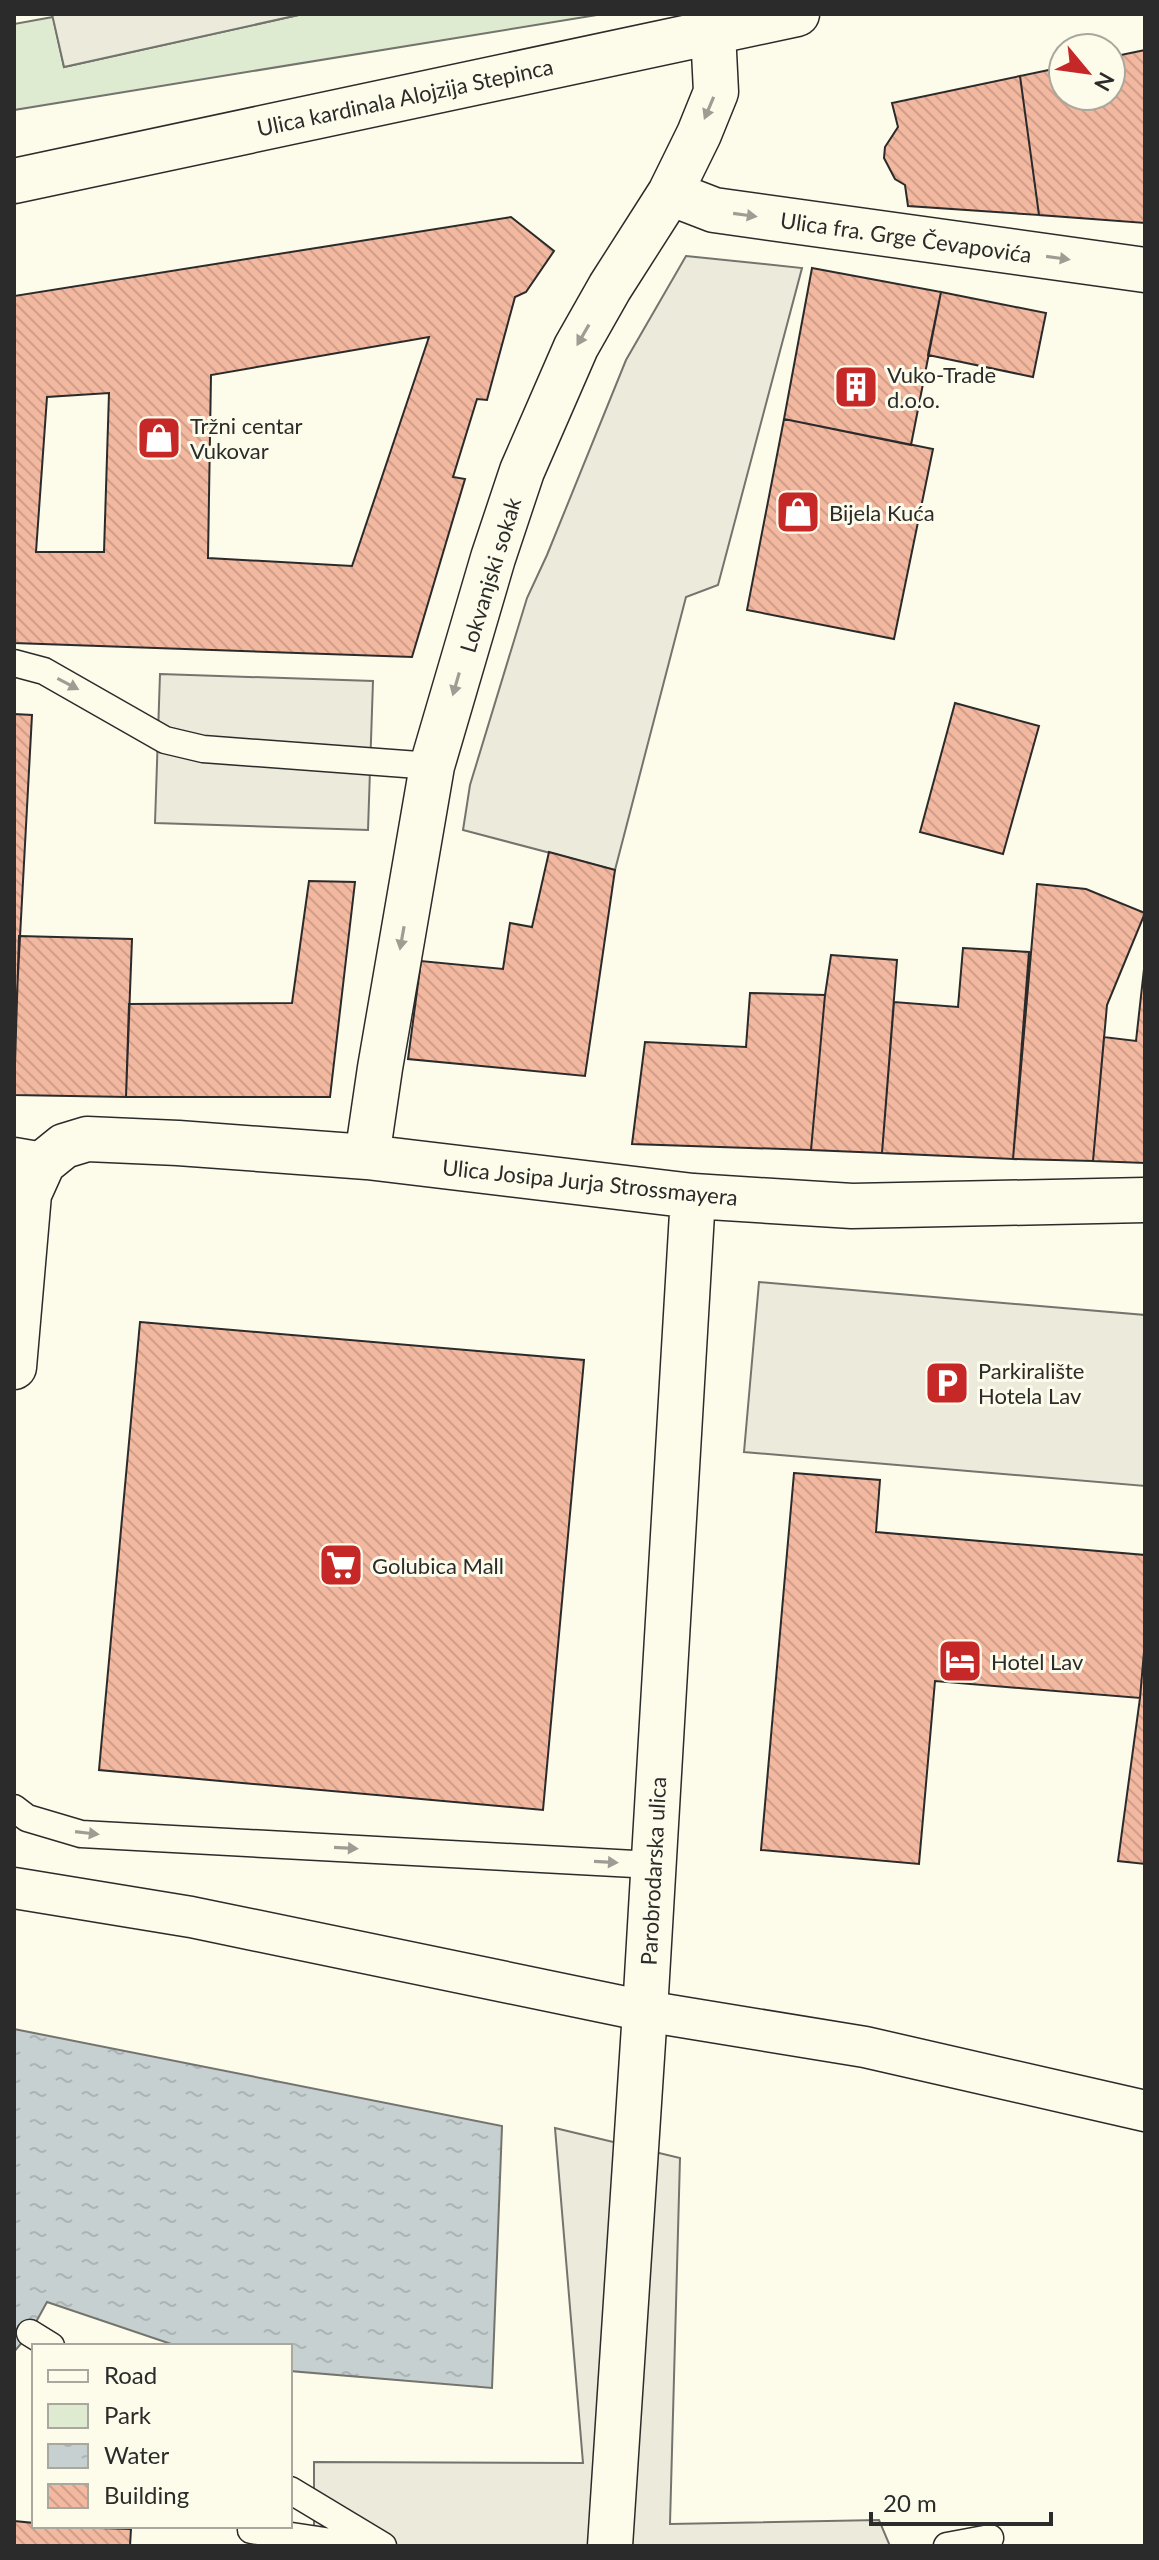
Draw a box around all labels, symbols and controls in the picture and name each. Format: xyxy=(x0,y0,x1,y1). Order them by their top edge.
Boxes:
north arrow xyxy=(1047,32,1127,112)
street label: Ulica kardinala Alojzija Stepinca xyxy=(254,52,556,142)
text: N xyxy=(1089,68,1121,96)
one-way arrow xyxy=(703,96,716,120)
street label: Ulica fra. Grge Čevapovića xyxy=(779,206,1033,268)
one-way arrow xyxy=(733,208,758,221)
one-way arrow xyxy=(1046,251,1071,264)
one-way arrow xyxy=(576,324,590,346)
place label: Vuko-Trade d.o.o. xyxy=(887,361,996,413)
building icon: Vuko-Trade d.o.o. xyxy=(832,363,880,411)
place label: Tržni centar Vukovar xyxy=(190,412,303,464)
shop icon: Tržni centar Vukovar xyxy=(135,414,183,462)
shop icon: Bijela Kuća xyxy=(774,488,822,536)
street label: Lokvanjski sokak xyxy=(454,493,527,656)
place label: Bijela Kuća xyxy=(829,499,935,526)
one-way arrow xyxy=(450,671,462,696)
one-way arrow xyxy=(57,678,80,691)
one-way arrow xyxy=(396,926,408,951)
street label: Ulica Josipa Jurja Strossmayera xyxy=(441,1153,739,1211)
place label: Parkiralište Hotela Lav xyxy=(978,1357,1084,1409)
parking icon: Parkiralište Hotela Lav xyxy=(923,1359,971,1407)
supermarket icon: Golubica Mall xyxy=(317,1541,365,1589)
place label: Golubica Mall xyxy=(372,1552,504,1579)
hotel icon: Hotel Lav xyxy=(936,1637,984,1685)
place label: Hotel Lav xyxy=(991,1648,1084,1675)
street label: Parobrodarska ulica xyxy=(635,1776,671,1966)
one-way arrow xyxy=(74,1827,99,1840)
one-way arrow xyxy=(334,1842,359,1855)
one-way arrow xyxy=(594,1856,619,1869)
legend xyxy=(32,2344,292,2528)
text: Road xyxy=(104,2360,157,2389)
text: Park xyxy=(104,2400,152,2429)
text: Water xyxy=(104,2440,169,2469)
scale bar xyxy=(871,2476,1051,2526)
text: Building xyxy=(104,2480,189,2509)
text: 20 m xyxy=(883,2488,937,2517)

